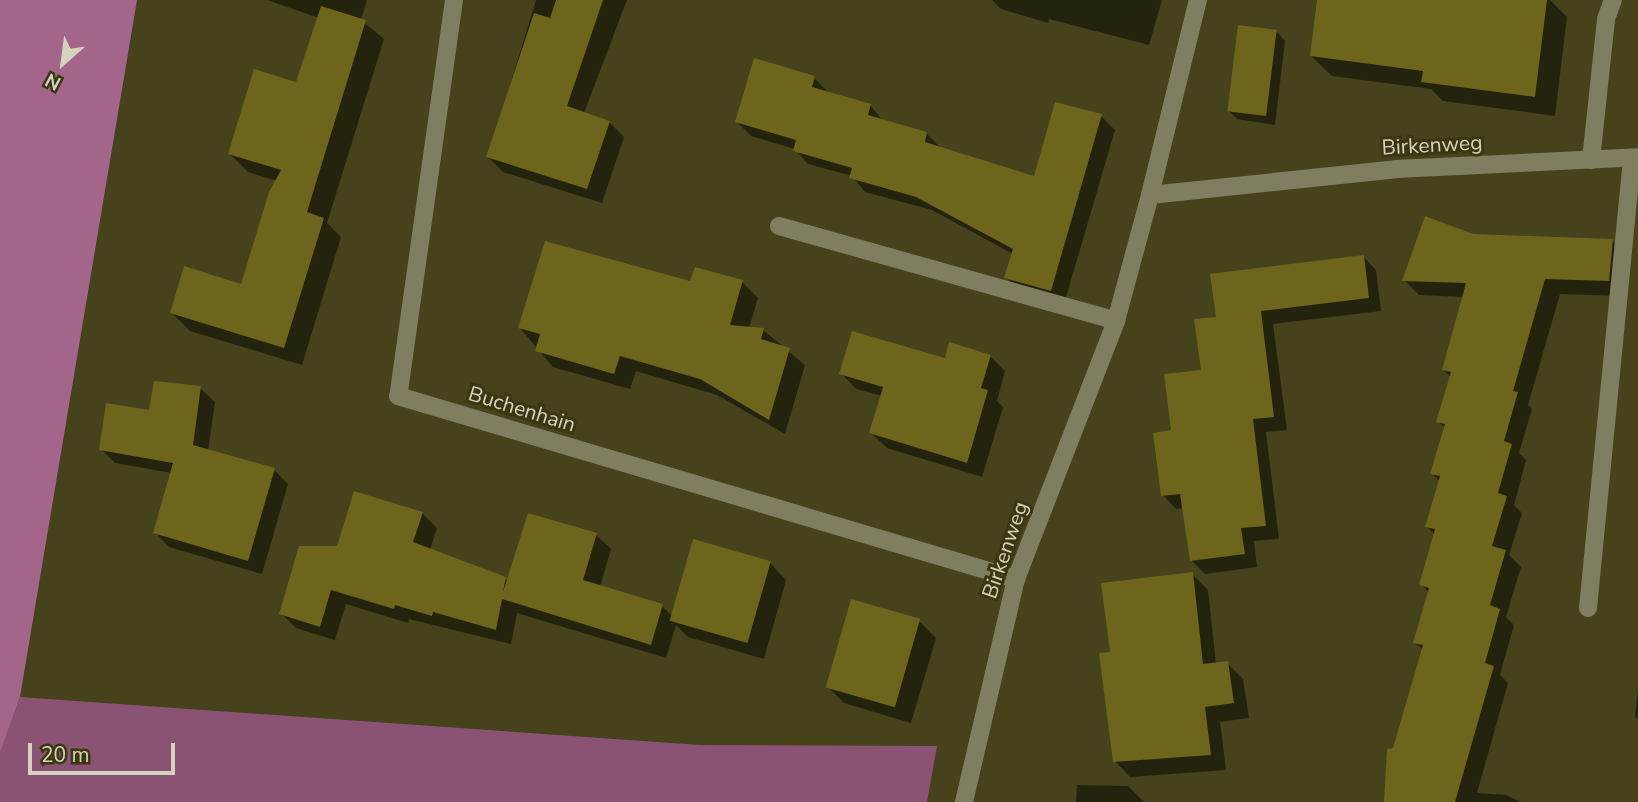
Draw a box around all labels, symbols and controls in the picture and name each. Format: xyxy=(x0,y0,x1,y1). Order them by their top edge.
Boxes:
north arrow xyxy=(28,28,98,98)
text: N xyxy=(41,67,66,96)
street label: Birkenweg xyxy=(1381,130,1483,160)
street label: Buchenhain xyxy=(465,381,579,437)
street label: Birkenweg xyxy=(977,498,1033,602)
scale bar xyxy=(32,728,178,772)
text: 20 m xyxy=(41,741,90,769)

